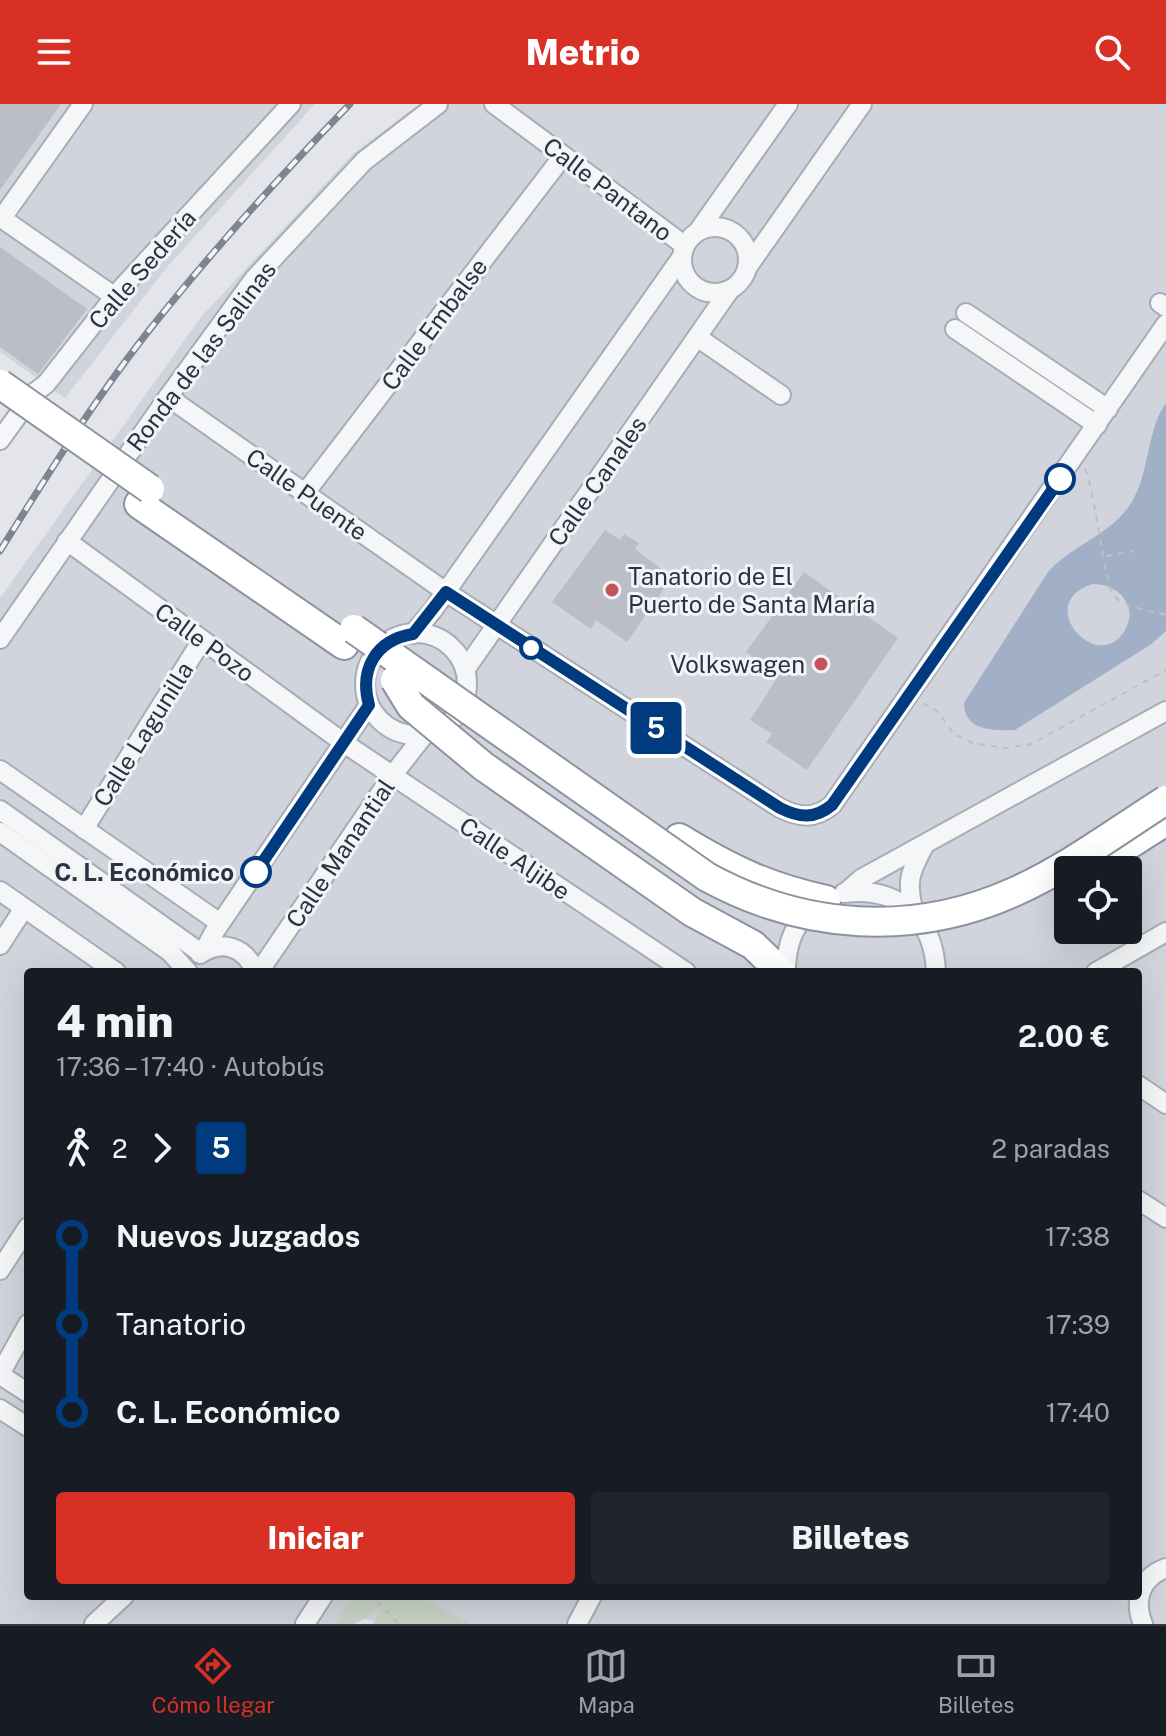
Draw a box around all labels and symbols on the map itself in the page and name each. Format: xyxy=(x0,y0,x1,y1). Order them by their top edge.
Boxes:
street label: Calle Pantano xyxy=(538,131,678,247)
street label: Calle Sedería xyxy=(83,204,201,334)
street label: Calle Embalse xyxy=(375,253,493,395)
street label: Ronda de las Salinas xyxy=(121,256,281,456)
street label: Calle Canales xyxy=(542,411,652,551)
street label: Calle Puente xyxy=(241,442,373,546)
unlabelled marker xyxy=(1045,464,1075,494)
place label: Tanatorio de El Puerto de Santa María xyxy=(628,562,875,618)
marker: Tanatorio de El Puerto de Santa María xyxy=(603,581,621,599)
street label: Calle Pozo xyxy=(150,597,260,687)
unlabelled marker xyxy=(520,637,542,659)
place label: Volkswagen xyxy=(670,650,805,678)
marker: Volkswagen xyxy=(812,655,830,673)
street label: Calle Lagunilla xyxy=(87,657,199,811)
line badge: 5 xyxy=(630,702,682,754)
street label: Calle Manantial xyxy=(280,773,400,933)
street label: Calle Aljibe xyxy=(454,811,576,905)
marker: C. L. Económico xyxy=(241,857,271,887)
place label: C. L. Económico xyxy=(54,858,234,886)

